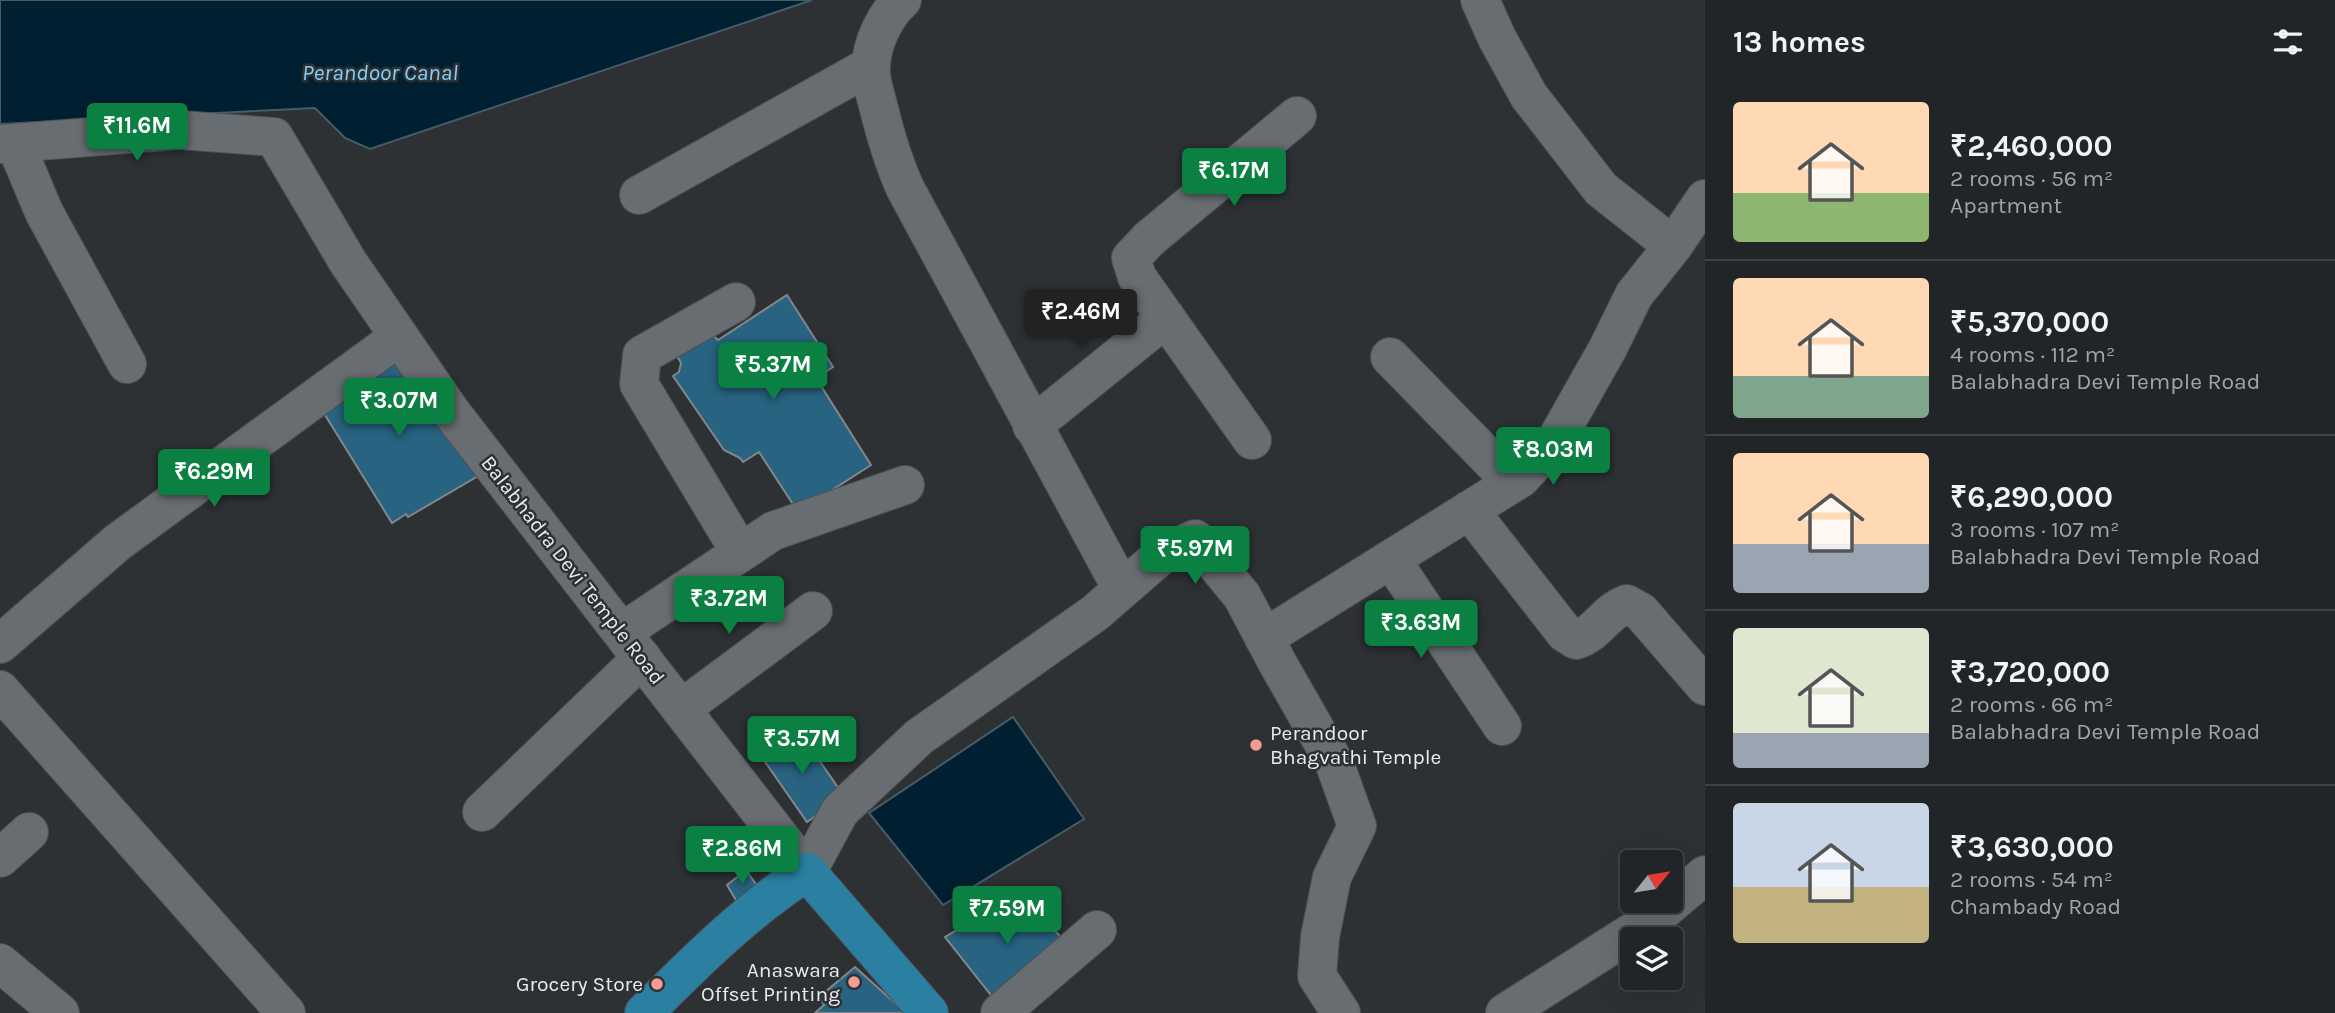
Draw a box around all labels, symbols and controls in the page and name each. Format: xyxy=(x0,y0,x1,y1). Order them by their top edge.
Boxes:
icon: filters xyxy=(2269,23,2307,61)
text: 13 homes xyxy=(1733,24,1866,60)
water label: Perandoor Canal xyxy=(302,59,458,86)
pin: ₹11.6M xyxy=(80,104,194,163)
text: ₹11.6M xyxy=(103,112,171,139)
text: ₹2,460,000 xyxy=(1950,128,2112,164)
icon: home xyxy=(1789,130,1873,214)
pin: ₹6.17M xyxy=(1177,148,1291,208)
text: ₹6.17M xyxy=(1198,157,1270,184)
text: 2 rooms · 56 m² xyxy=(1950,165,2113,192)
text: Apartment xyxy=(1950,192,2062,219)
pin: ₹2.46M xyxy=(1024,290,1138,349)
text: ₹2.46M xyxy=(1041,298,1121,325)
text: ₹5,370,000 xyxy=(1950,304,2109,340)
icon: home xyxy=(1789,306,1873,390)
text: 4 rooms · 112 m² xyxy=(1950,341,2115,368)
pin: ₹5.37M xyxy=(716,342,830,402)
text: ₹5.37M xyxy=(734,351,812,378)
text: Balabhadra Devi Temple Road xyxy=(1950,368,2260,395)
pin: ₹3.07M xyxy=(342,378,456,438)
text: ₹3.07M xyxy=(360,387,438,414)
pin: ₹8.03M xyxy=(1496,428,1610,487)
text: ₹8.03M xyxy=(1512,436,1594,463)
pin: ₹6.29M xyxy=(157,449,271,509)
street label: Balabhadra Devi Temple Road xyxy=(476,451,670,689)
text: ₹6.29M xyxy=(174,458,254,485)
text: ₹6,290,000 xyxy=(1950,479,2113,515)
icon: home xyxy=(1789,481,1873,565)
text: 3 rooms · 107 m² xyxy=(1950,516,2119,543)
pin: ₹5.97M xyxy=(1138,526,1252,586)
text: ₹5.97M xyxy=(1156,535,1234,562)
text: Balabhadra Devi Temple Road xyxy=(1950,543,2260,570)
pin: ₹3.72M xyxy=(672,576,786,636)
text: ₹3.72M xyxy=(690,585,768,612)
pin: ₹3.63M xyxy=(1364,600,1478,660)
text: ₹3.63M xyxy=(1381,609,1461,636)
text: ₹3,720,000 xyxy=(1950,654,2110,690)
icon: home xyxy=(1789,656,1873,740)
text: 2 rooms · 66 m² xyxy=(1950,691,2113,718)
pin: ₹3.57M xyxy=(745,716,859,776)
text: Balabhadra Devi Temple Road xyxy=(1950,718,2260,745)
place label: Perandoor Bhagvathi Temple xyxy=(1270,721,1441,769)
text: ₹3.57M xyxy=(763,725,841,752)
marker: Perandoor Bhagvathi Temple xyxy=(1248,737,1264,753)
pin: ₹2.86M xyxy=(685,826,799,886)
text: ₹3,630,000 xyxy=(1950,829,2114,865)
icon: home xyxy=(1789,831,1873,915)
text: ₹2.86M xyxy=(702,835,782,862)
north arrow xyxy=(1620,850,1684,914)
map controls xyxy=(1620,850,1683,990)
text: 2 rooms · 54 m² xyxy=(1950,866,2113,893)
pin: ₹7.59M xyxy=(950,886,1064,946)
text: Chambady Road xyxy=(1950,893,2121,920)
text: ₹7.59M xyxy=(968,895,1046,922)
button: layers xyxy=(1620,927,1683,990)
place label: Anaswara Offset Printing xyxy=(701,958,840,1006)
place label: Grocery Store xyxy=(516,972,643,996)
marker: Anaswara Offset Printing xyxy=(846,974,862,990)
marker: Grocery Store xyxy=(649,976,665,992)

